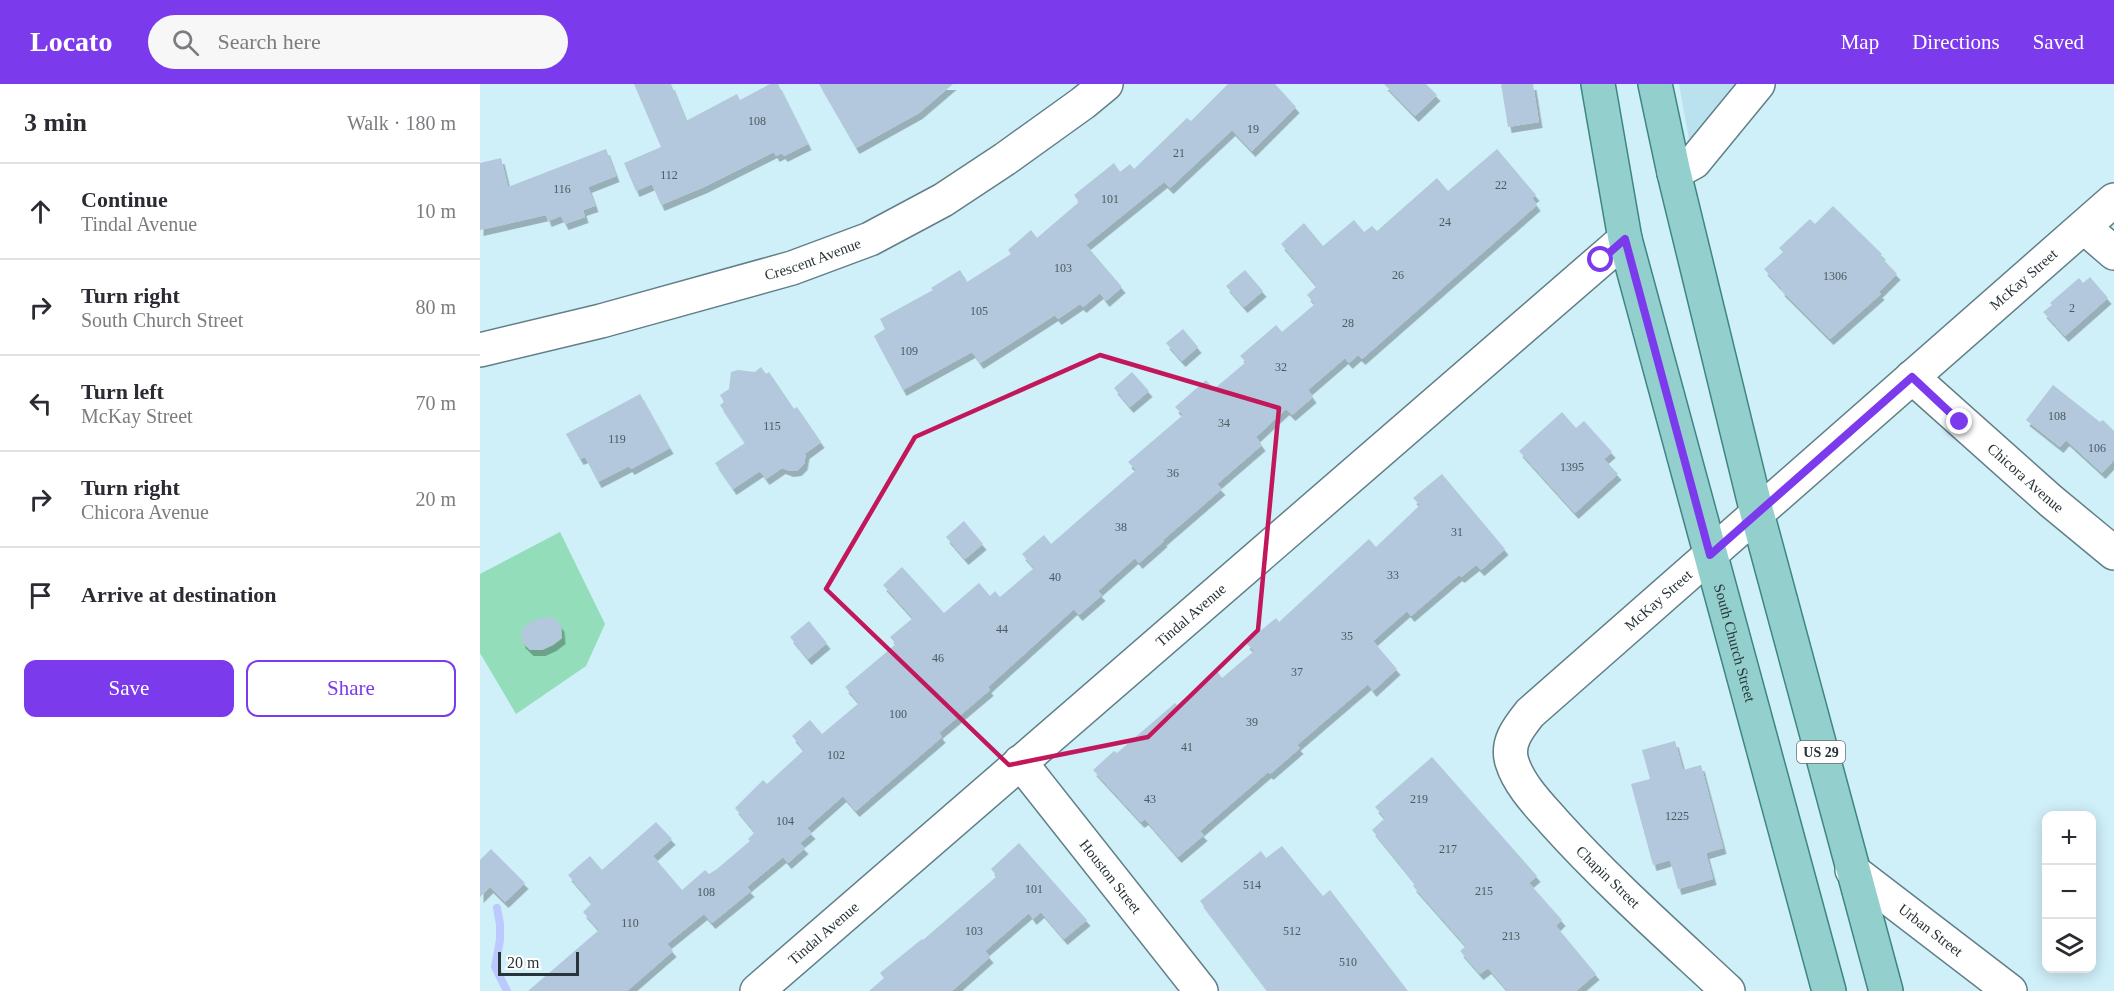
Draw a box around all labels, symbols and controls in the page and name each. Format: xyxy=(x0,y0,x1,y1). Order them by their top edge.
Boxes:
search box xyxy=(148,15,568,69)
text: Locato xyxy=(30,26,112,57)
icon: search xyxy=(169,26,202,59)
text: Search here xyxy=(217,29,321,54)
text: Map xyxy=(1841,30,1879,54)
text: Directions xyxy=(1912,30,2000,54)
text: Saved xyxy=(2033,30,2084,54)
text: 3 min xyxy=(24,108,87,137)
text: Walk · 180 m xyxy=(347,112,456,134)
house number: 108 xyxy=(748,114,766,128)
house number: 19 xyxy=(1247,122,1259,136)
house number: 21 xyxy=(1173,146,1185,160)
house number: 112 xyxy=(660,168,678,182)
house number: 22 xyxy=(1495,178,1507,192)
house number: 116 xyxy=(553,182,571,196)
text: Continue xyxy=(81,187,168,212)
house number: 101 xyxy=(1101,192,1119,206)
icon: ahead xyxy=(24,195,57,228)
text: 10 m xyxy=(415,200,456,222)
text: Tindal Avenue xyxy=(81,213,197,235)
house number: 24 xyxy=(1439,215,1451,229)
street label: Crescent Avenue xyxy=(763,235,863,283)
street label: McKay Street xyxy=(1987,245,2061,313)
route start xyxy=(1587,246,1613,272)
house number: 103 xyxy=(1054,261,1072,275)
house number: 26 xyxy=(1392,268,1404,282)
house number: 1306 xyxy=(1823,269,1847,283)
text: Turn right xyxy=(81,283,180,308)
icon: right xyxy=(24,291,57,324)
text: 80 m xyxy=(415,296,456,318)
house number: 2 xyxy=(2069,301,2075,315)
house number: 105 xyxy=(970,304,988,318)
text: South Church Street xyxy=(81,309,243,331)
house number: 28 xyxy=(1342,316,1354,330)
house number: 109 xyxy=(900,344,918,358)
house number: 32 xyxy=(1275,360,1287,374)
text: Turn left xyxy=(81,379,164,404)
icon: left xyxy=(24,387,57,420)
text: 70 m xyxy=(415,392,456,414)
text: McKay Street xyxy=(81,405,193,427)
route end xyxy=(1946,408,1972,434)
house number: 108 xyxy=(2048,409,2066,423)
house number: 34 xyxy=(1218,416,1230,430)
house number: 115 xyxy=(763,419,781,433)
house number: 119 xyxy=(608,432,626,446)
street label: Chicora Avenue xyxy=(1984,440,2067,516)
house number: 106 xyxy=(2088,441,2106,455)
house number: 1395 xyxy=(1560,460,1584,474)
house number: 36 xyxy=(1167,466,1179,480)
text: Turn right xyxy=(81,475,180,500)
icon: right xyxy=(24,483,57,516)
text: 20 m xyxy=(415,488,456,510)
text: Chicora Avenue xyxy=(81,501,209,523)
house number: 38 xyxy=(1115,520,1127,534)
house number: 31 xyxy=(1451,525,1463,539)
street label: McKay Street xyxy=(1622,566,1696,634)
house number: 33 xyxy=(1387,568,1399,582)
house number: 40 xyxy=(1049,570,1061,584)
icon: arrive xyxy=(24,579,57,612)
street label: Tindal Avenue xyxy=(1153,580,1229,650)
text: Arrive at destination xyxy=(81,582,277,607)
street label: South Church Street xyxy=(1711,582,1758,705)
house number: 44 xyxy=(996,622,1008,636)
house number: 35 xyxy=(1341,629,1353,643)
house number: 46 xyxy=(932,651,944,665)
button: Save xyxy=(24,660,234,717)
button: Share xyxy=(246,660,456,717)
house number: 37 xyxy=(1291,665,1303,679)
house number: 100 xyxy=(889,707,907,721)
house number: 39 xyxy=(1246,715,1258,729)
house number: 41 xyxy=(1181,740,1193,754)
road number: US 29 xyxy=(1797,741,1845,763)
house number: 102 xyxy=(827,748,845,762)
house number: 43 xyxy=(1144,792,1156,806)
house number: 219 xyxy=(1410,792,1428,806)
house number: 1225 xyxy=(1665,809,1689,823)
map controls xyxy=(2042,811,2096,973)
button: + xyxy=(2042,811,2096,865)
house number: 104 xyxy=(776,814,794,828)
street label: Houston Street xyxy=(1076,836,1145,917)
house number: 217 xyxy=(1439,842,1457,856)
street label: Chapin Street xyxy=(1573,843,1644,912)
button: − xyxy=(2042,865,2096,919)
house number: 514 xyxy=(1243,878,1261,892)
house number: 101 xyxy=(1025,882,1043,896)
house number: 215 xyxy=(1475,884,1493,898)
house number: 108 xyxy=(697,885,715,899)
street label: Tindal Avenue xyxy=(785,899,862,968)
street label: Urban Street xyxy=(1895,901,1966,960)
house number: 110 xyxy=(621,916,639,930)
button: layers xyxy=(2042,919,2096,973)
house number: 103 xyxy=(965,924,983,938)
house number: 512 xyxy=(1283,924,1301,938)
house number: 213 xyxy=(1502,929,1520,943)
scale bar xyxy=(498,949,579,976)
text: 20 m xyxy=(507,954,539,971)
house number: 510 xyxy=(1339,955,1357,969)

